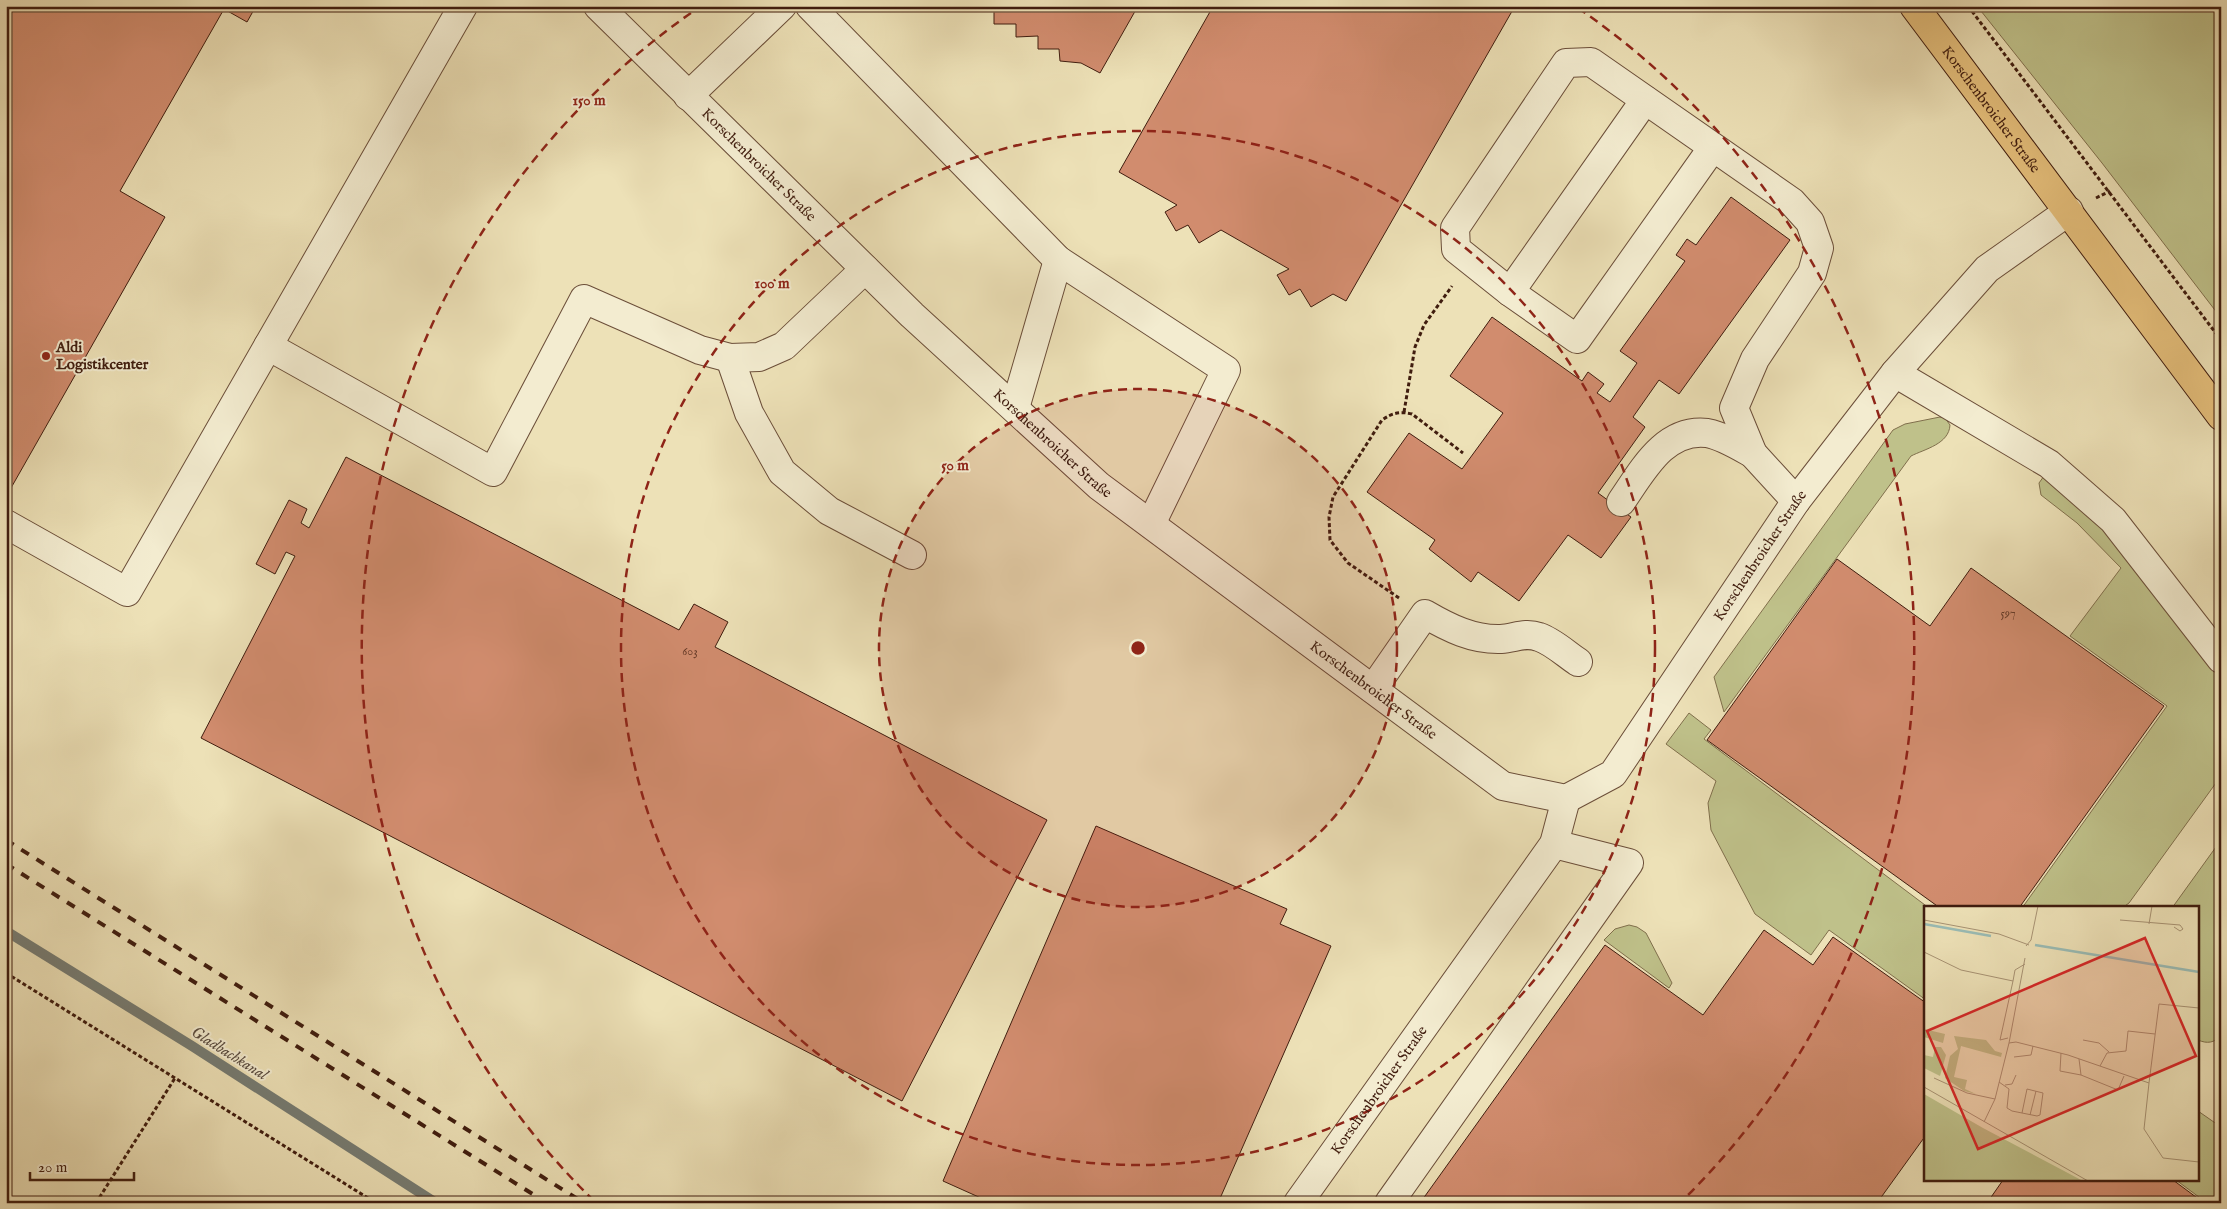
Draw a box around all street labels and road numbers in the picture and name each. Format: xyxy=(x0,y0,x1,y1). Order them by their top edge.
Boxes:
street label: Korschenbroicher Straße xyxy=(1938,42,2045,177)
street label: Korschenbroicher Straße xyxy=(698,104,821,225)
street label: Korschenbroicher Straße xyxy=(989,385,1116,502)
street label: Korschenbroicher Straße xyxy=(1709,486,1811,625)
street label: Korschenbroicher Straße xyxy=(1306,636,1441,744)
street label: Korschenbroicher Straße xyxy=(1326,1022,1431,1158)

